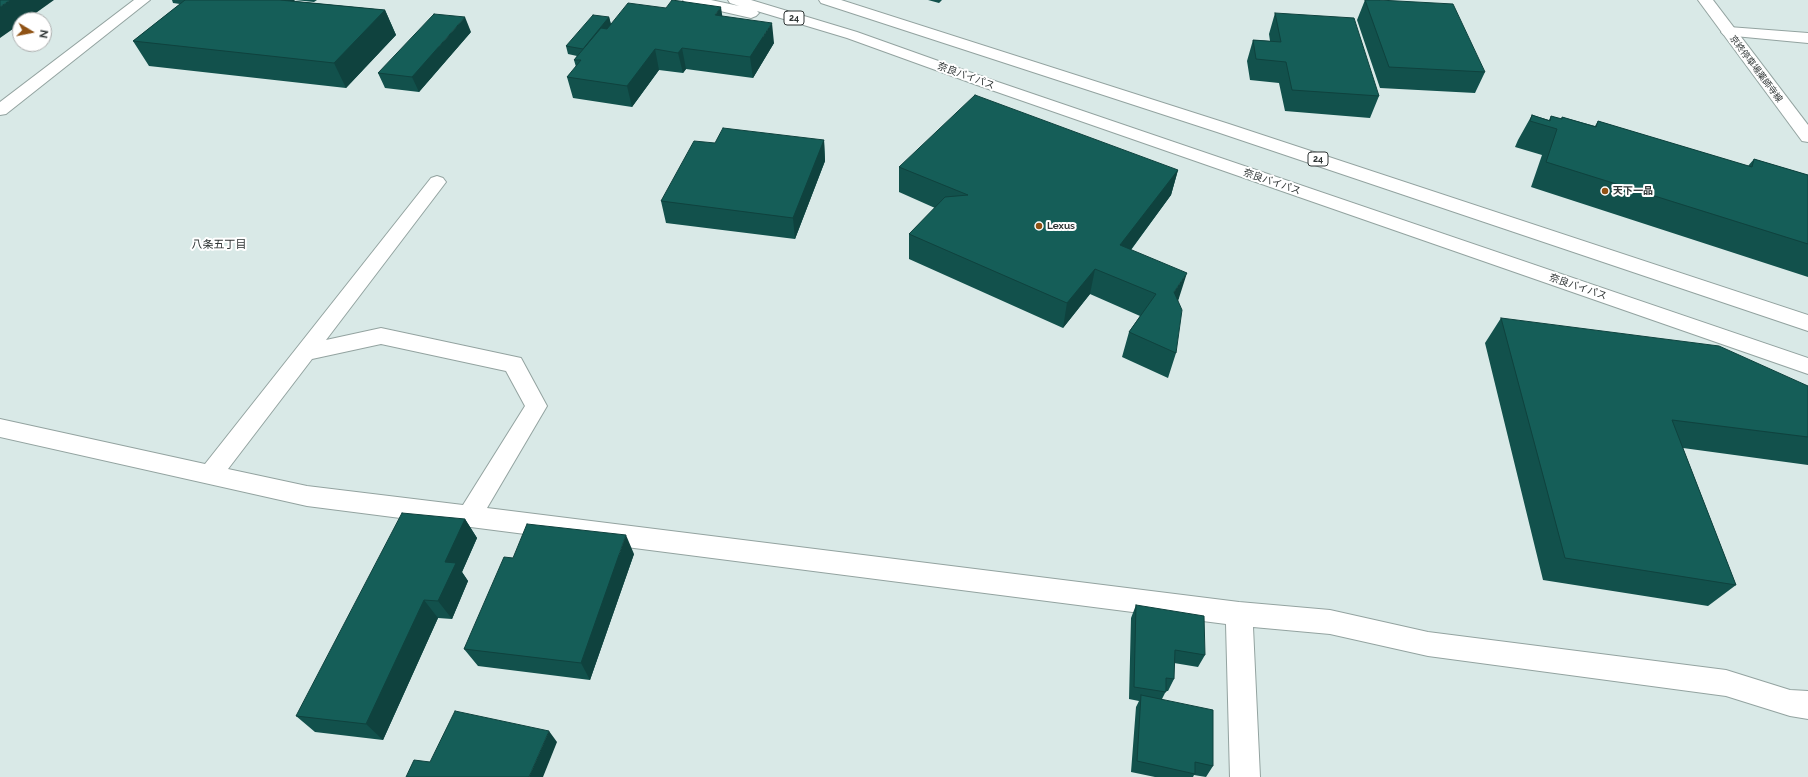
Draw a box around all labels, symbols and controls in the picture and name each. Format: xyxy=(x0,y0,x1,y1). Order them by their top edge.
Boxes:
road number: 24 xyxy=(784,11,804,25)
north arrow xyxy=(12,12,52,52)
text: N xyxy=(36,29,50,39)
street label: 京終停車場薬師寺線 xyxy=(1727,33,1785,105)
street label: 奈良バイパス xyxy=(936,60,996,92)
road number: 24 xyxy=(1308,152,1328,166)
street label: 奈良バイパス xyxy=(1242,167,1302,197)
place label: 天下一品 xyxy=(1613,185,1653,197)
marker: 天下一品 xyxy=(1600,186,1610,196)
place label: Lexus xyxy=(1047,220,1075,232)
marker: Lexus xyxy=(1034,221,1044,231)
district label: 八条五丁目 xyxy=(192,238,246,252)
street label: 奈良バイパス xyxy=(1548,272,1608,302)

